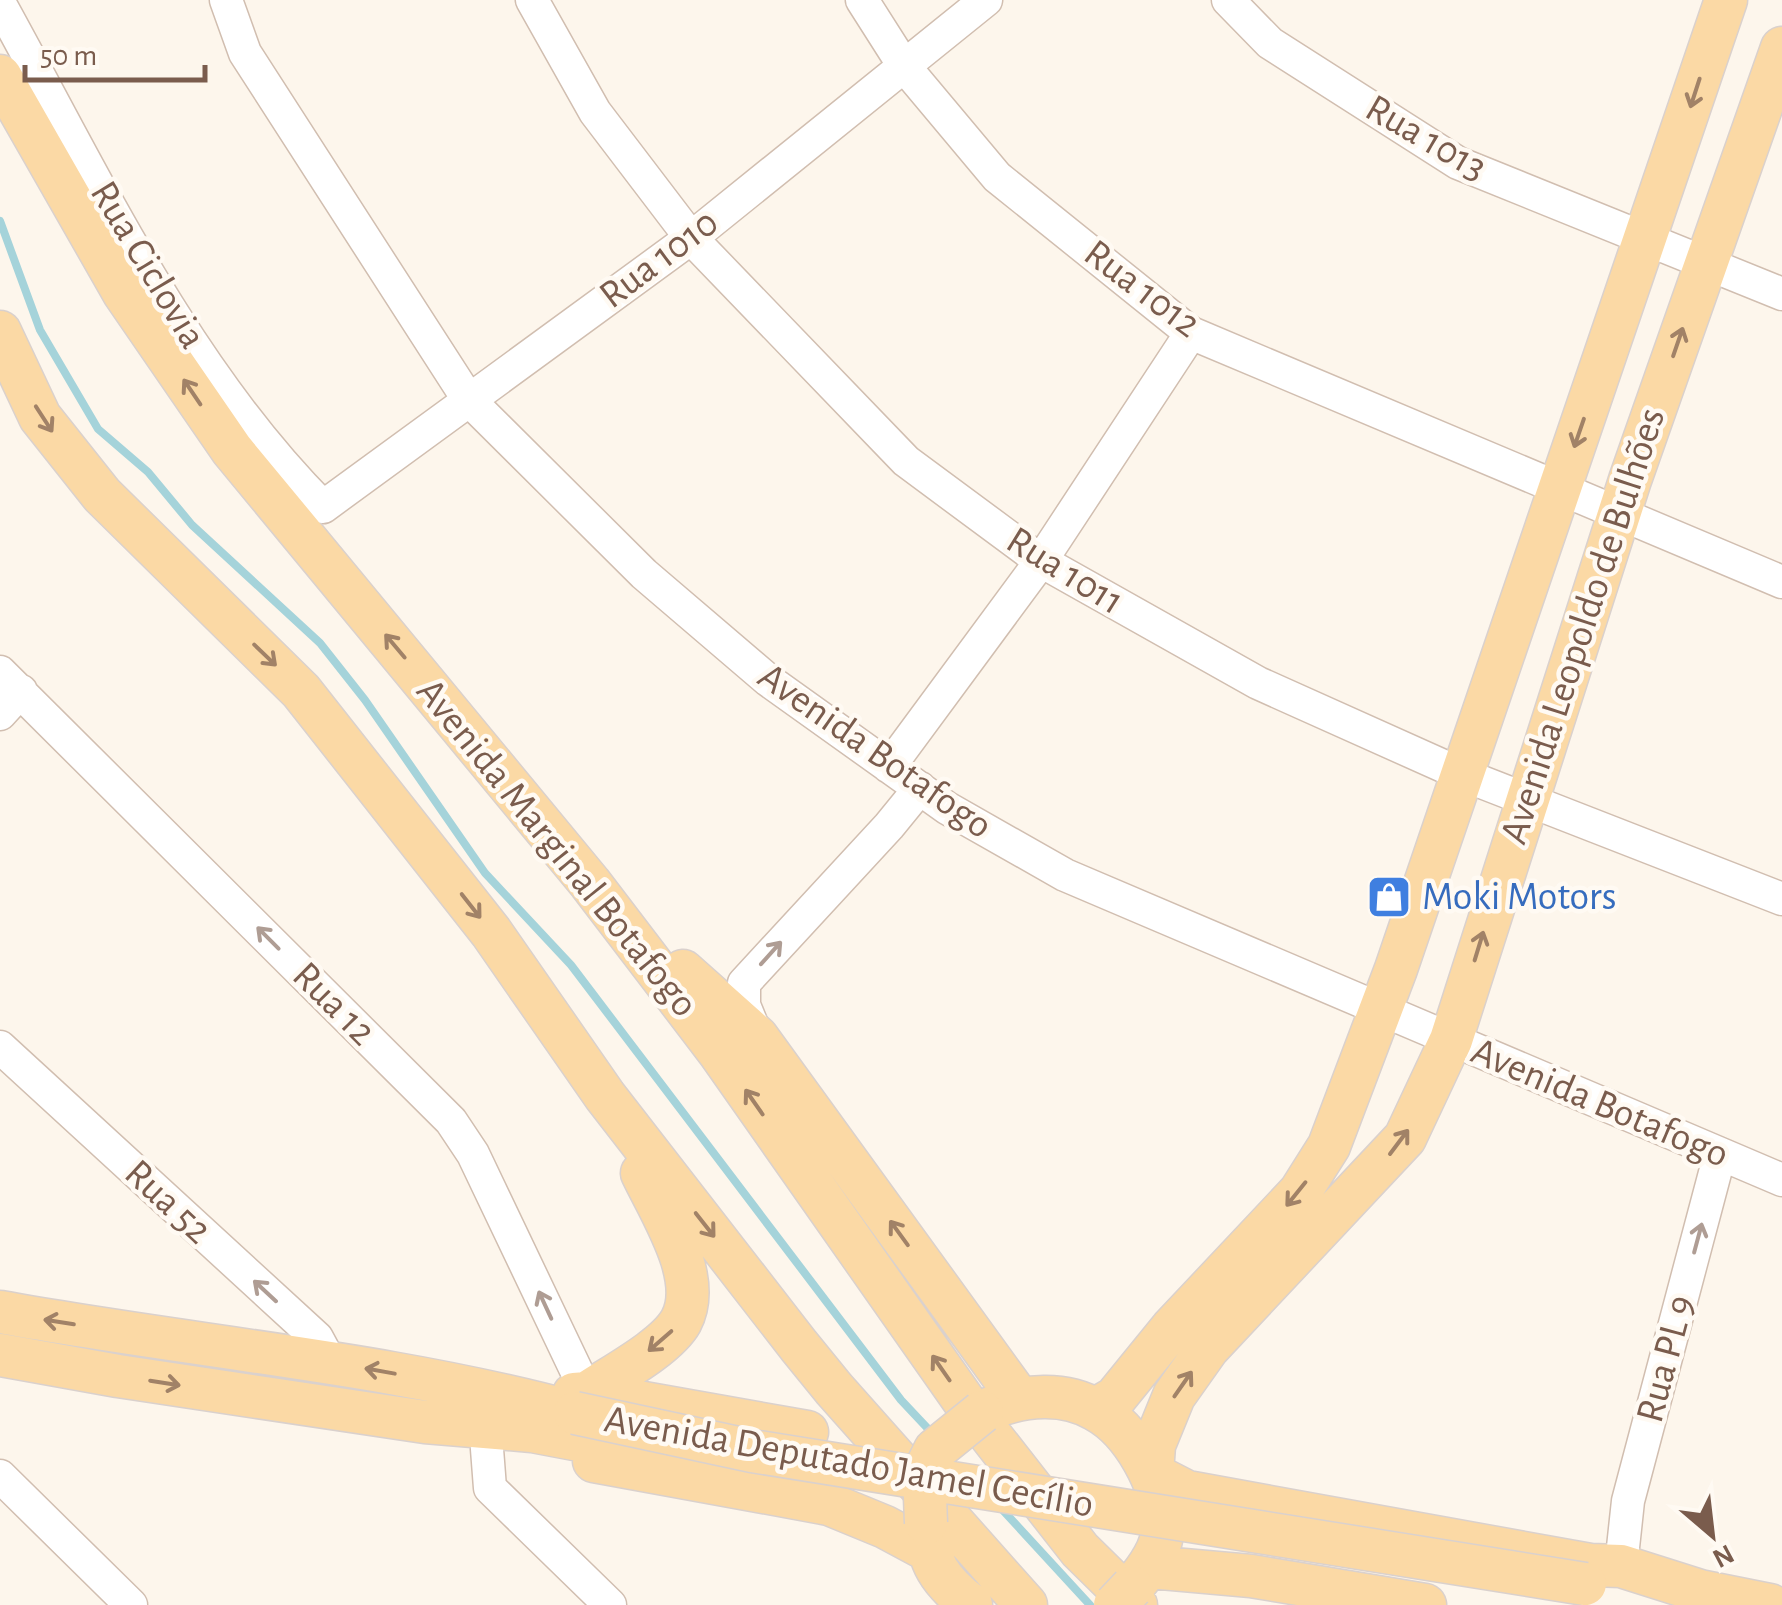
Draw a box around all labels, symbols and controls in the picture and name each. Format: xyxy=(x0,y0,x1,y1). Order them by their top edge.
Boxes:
scale bar xyxy=(25,20,205,82)
text: 50 m xyxy=(40,41,97,71)
one-way arrow xyxy=(1685,76,1703,108)
street label: Rua 1013 xyxy=(1359,88,1493,188)
street label: Rua Ciclovia xyxy=(83,175,213,355)
street label: Rua 1010 xyxy=(592,202,726,316)
street label: Rua 1012 xyxy=(1077,233,1207,345)
one-way arrow xyxy=(1671,326,1689,358)
one-way arrow xyxy=(182,378,203,406)
street label: Avenida Leopoldo de Bulhões xyxy=(1494,403,1672,849)
one-way arrow xyxy=(33,404,54,432)
one-way arrow xyxy=(1569,416,1587,448)
street label: Rua 1011 xyxy=(1000,520,1130,622)
one-way arrow xyxy=(384,633,406,659)
one-way arrow xyxy=(252,643,276,667)
street label: Avenida Botafogo xyxy=(751,656,999,846)
street label: Avenida Marginal Botafogo xyxy=(409,671,705,1025)
shop icon: Moki Motors xyxy=(1366,874,1412,920)
place label: Moki Motors xyxy=(1422,877,1616,917)
one-way arrow xyxy=(460,892,481,919)
one-way arrow xyxy=(257,927,281,951)
one-way arrow xyxy=(1472,931,1490,963)
one-way arrow xyxy=(759,941,782,966)
street label: Rua 12 xyxy=(285,955,383,1053)
street label: Avenida Botafogo xyxy=(1466,1031,1734,1175)
one-way arrow xyxy=(744,1089,765,1117)
one-way arrow xyxy=(1388,1129,1410,1155)
street label: Rua 52 xyxy=(117,1153,219,1251)
one-way arrow xyxy=(1285,1181,1307,1207)
one-way arrow xyxy=(694,1211,716,1237)
one-way arrow xyxy=(889,1220,910,1247)
one-way arrow xyxy=(1689,1223,1708,1254)
one-way arrow xyxy=(253,1280,278,1303)
one-way arrow xyxy=(534,1290,553,1320)
street label: Rua PL 9 xyxy=(1630,1291,1702,1427)
one-way arrow xyxy=(43,1312,75,1331)
one-way arrow xyxy=(648,1329,674,1351)
one-way arrow xyxy=(930,1355,951,1382)
one-way arrow xyxy=(365,1361,397,1380)
one-way arrow xyxy=(1172,1370,1193,1398)
one-way arrow xyxy=(148,1375,181,1393)
street label: Avenida Deputado Jamel Cecílio xyxy=(601,1399,1097,1525)
north arrow xyxy=(1662,1485,1762,1585)
text: N xyxy=(1708,1538,1738,1572)

